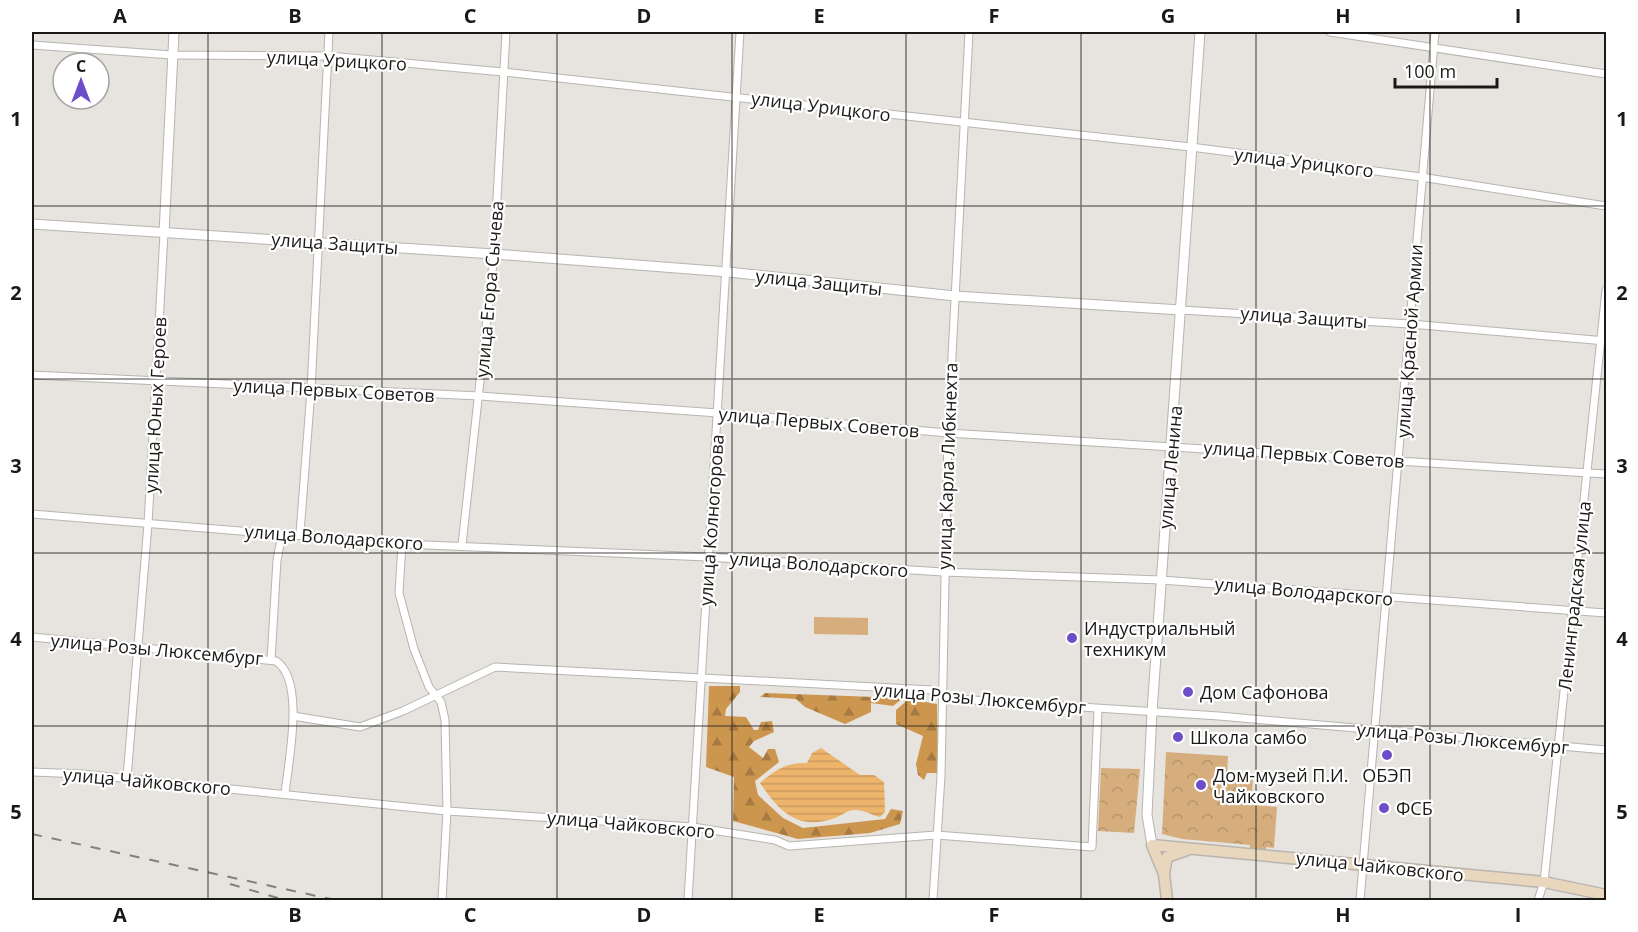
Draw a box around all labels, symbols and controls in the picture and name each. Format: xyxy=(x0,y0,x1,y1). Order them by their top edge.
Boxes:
text: A xyxy=(113,2,127,29)
text: B xyxy=(288,2,302,29)
text: C xyxy=(464,2,477,29)
text: D xyxy=(637,2,651,29)
text: E xyxy=(813,2,825,29)
text: F xyxy=(989,2,999,29)
text: G xyxy=(1161,2,1175,29)
text: H xyxy=(1335,2,1351,29)
text: I xyxy=(1515,2,1521,29)
street label: улица Урицкого xyxy=(266,44,408,76)
north arrow xyxy=(51,51,111,111)
scale bar xyxy=(1395,51,1497,89)
text: С xyxy=(76,55,86,77)
text: 100 m xyxy=(1404,59,1456,83)
street label: улица Урицкого xyxy=(750,86,892,126)
text: 1 xyxy=(10,105,22,132)
text: 1 xyxy=(1616,105,1628,132)
street label: улица Урицкого xyxy=(1233,142,1375,182)
street label: улица Егора Сычева xyxy=(469,200,509,378)
street label: улица Защиты xyxy=(271,227,399,259)
street label: улица Красной Армии xyxy=(1390,243,1428,439)
street label: улица Защиты xyxy=(755,263,883,301)
text: 2 xyxy=(10,279,22,306)
text: 2 xyxy=(1616,279,1628,306)
street label: улица Защиты xyxy=(1240,301,1368,333)
street label: улица Юных Героев xyxy=(138,316,172,494)
street label: улица Карла Либкнехта xyxy=(931,362,963,570)
street label: улица Первых Советов xyxy=(233,373,435,407)
street label: улица Первых Советов xyxy=(718,401,920,443)
street label: улица Ленина xyxy=(1153,404,1187,530)
street label: улица Колногорова xyxy=(693,433,729,607)
street label: улица Первых Советов xyxy=(1203,435,1405,473)
text: 3 xyxy=(10,452,22,479)
text: 3 xyxy=(1616,452,1628,479)
street label: Ленинградская улица xyxy=(1552,500,1596,692)
street label: улица Володарского xyxy=(244,519,424,555)
street label: улица Володарского xyxy=(729,546,909,582)
street label: улица Володарского xyxy=(1214,571,1394,611)
place label: Индустриальный техникум xyxy=(1084,616,1236,661)
text: 4 xyxy=(10,625,22,652)
text: 4 xyxy=(1616,625,1628,652)
street label: улица Розы Люксембург xyxy=(50,628,264,670)
marker: Индустриальный техникум xyxy=(1065,631,1079,645)
street label: улица Розы Люксембург xyxy=(873,677,1087,719)
place label: Дом Сафонова xyxy=(1200,680,1329,704)
marker: Дом Сафонова xyxy=(1181,685,1195,699)
street label: улица Розы Люксембург xyxy=(1356,717,1570,759)
place label: Школа самбо xyxy=(1190,725,1307,749)
marker: Школа самбо xyxy=(1171,730,1185,744)
marker: ОБЭП xyxy=(1380,748,1394,762)
street label: улица Чайковского xyxy=(62,762,232,800)
place label: Дом-музей П.И. Чайковского xyxy=(1213,763,1349,808)
place label: ОБЭП xyxy=(1362,763,1412,787)
marker: Дом-музей П.И. Чайковского xyxy=(1194,778,1208,792)
place label: ФСБ xyxy=(1396,796,1433,820)
text: 5 xyxy=(10,798,22,825)
text: 5 xyxy=(1616,798,1628,825)
marker: ФСБ xyxy=(1377,801,1391,815)
street label: улица Чайковского xyxy=(546,805,716,843)
street label: улица Чайковского xyxy=(1295,845,1465,887)
text: A xyxy=(113,901,127,928)
text: B xyxy=(288,901,302,928)
text: C xyxy=(464,901,477,928)
text: D xyxy=(637,901,651,928)
text: E xyxy=(813,901,825,928)
text: F xyxy=(989,901,999,928)
text: G xyxy=(1161,901,1175,928)
text: H xyxy=(1335,901,1351,928)
text: I xyxy=(1515,901,1521,928)

